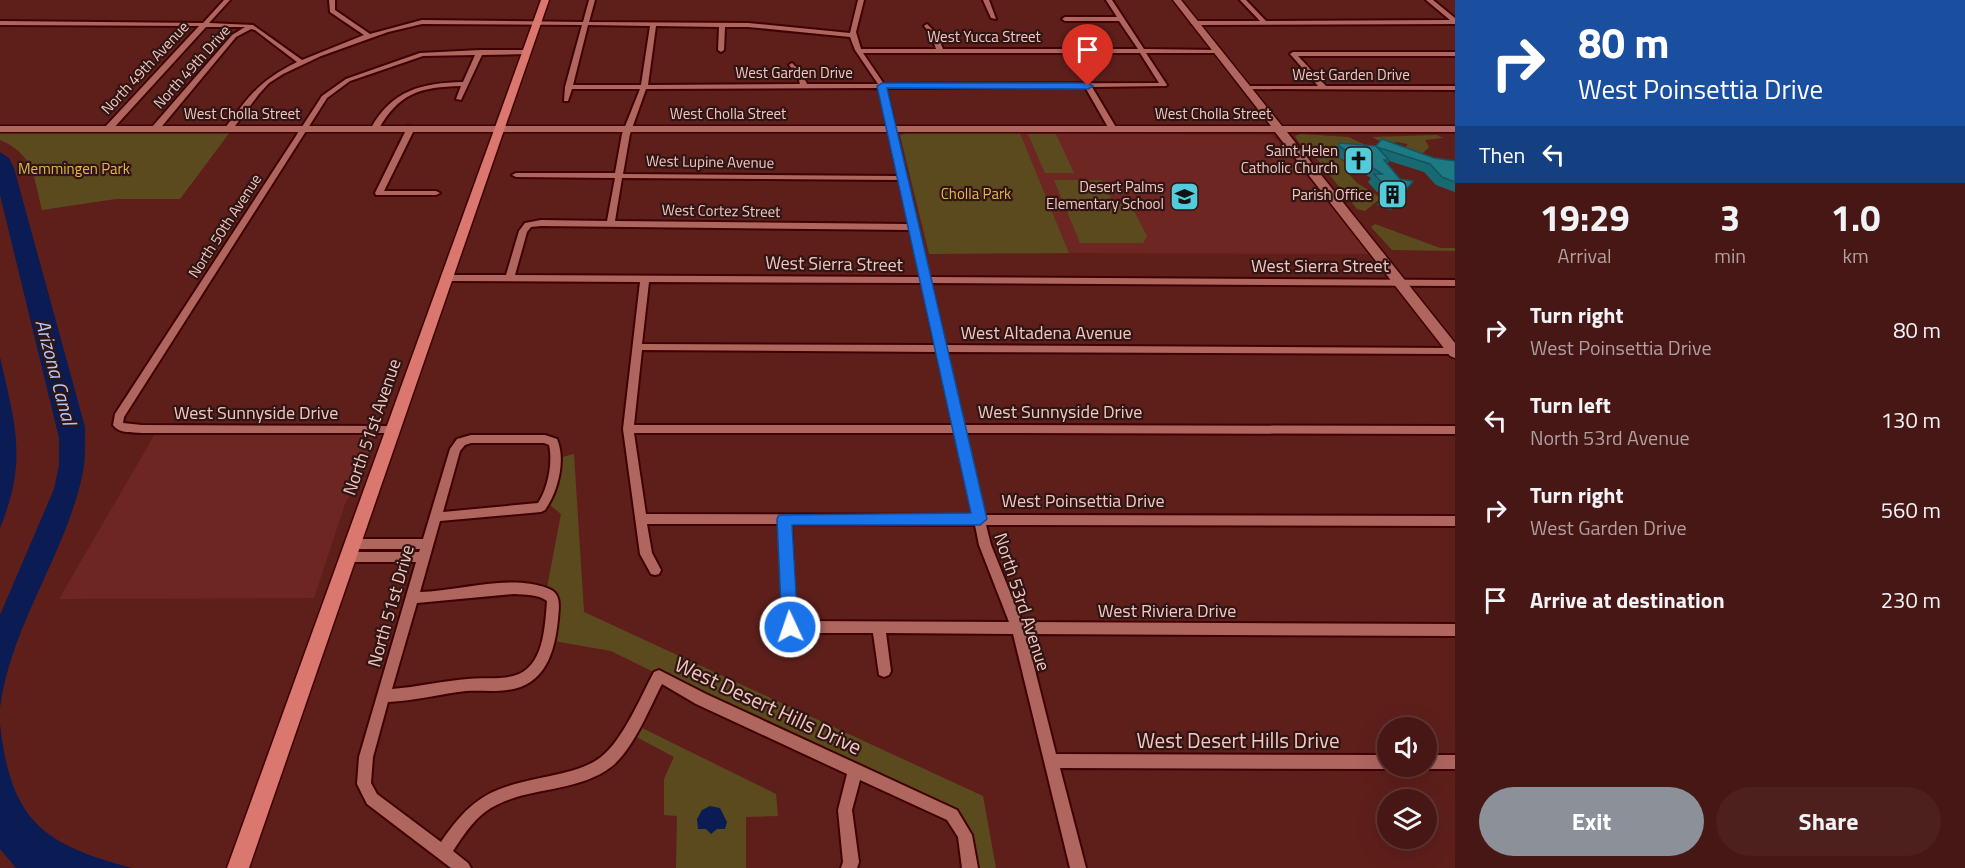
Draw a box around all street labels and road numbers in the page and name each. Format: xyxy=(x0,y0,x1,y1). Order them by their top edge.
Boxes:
street label: North 49th Avenue xyxy=(95,16,194,119)
street label: North 49th Drive xyxy=(148,20,236,114)
street label: West Yucca Street xyxy=(927,25,1042,48)
street label: West Garden Drive xyxy=(735,61,853,84)
street label: West Garden Drive xyxy=(1292,63,1410,86)
street label: West Cholla Street xyxy=(184,102,301,125)
street label: West Cholla Street xyxy=(670,102,787,125)
street label: West Cholla Street xyxy=(1155,102,1272,125)
street label: West Lupine Avenue xyxy=(646,149,774,174)
street label: North 50th Avenue xyxy=(182,169,267,282)
street label: West Cortez Street xyxy=(661,198,781,223)
street label: West Sierra Street xyxy=(765,249,904,278)
street label: West Sierra Street xyxy=(1251,252,1390,279)
street label: West Altadena Avenue xyxy=(960,319,1132,346)
street label: North 51st Avenue xyxy=(336,355,408,499)
street label: West Sunnyside Drive xyxy=(978,398,1142,425)
street label: West Sunnyside Drive xyxy=(174,399,338,426)
street label: West Poinsettia Drive xyxy=(1001,487,1165,514)
street label: North 53rd Avenue xyxy=(987,529,1058,674)
street label: North 51st Drive xyxy=(360,542,421,670)
street label: West Riviera Drive xyxy=(1098,597,1236,624)
street label: West Desert Hills Drive xyxy=(670,648,867,763)
street label: West Desert Hills Drive xyxy=(1136,724,1340,756)

